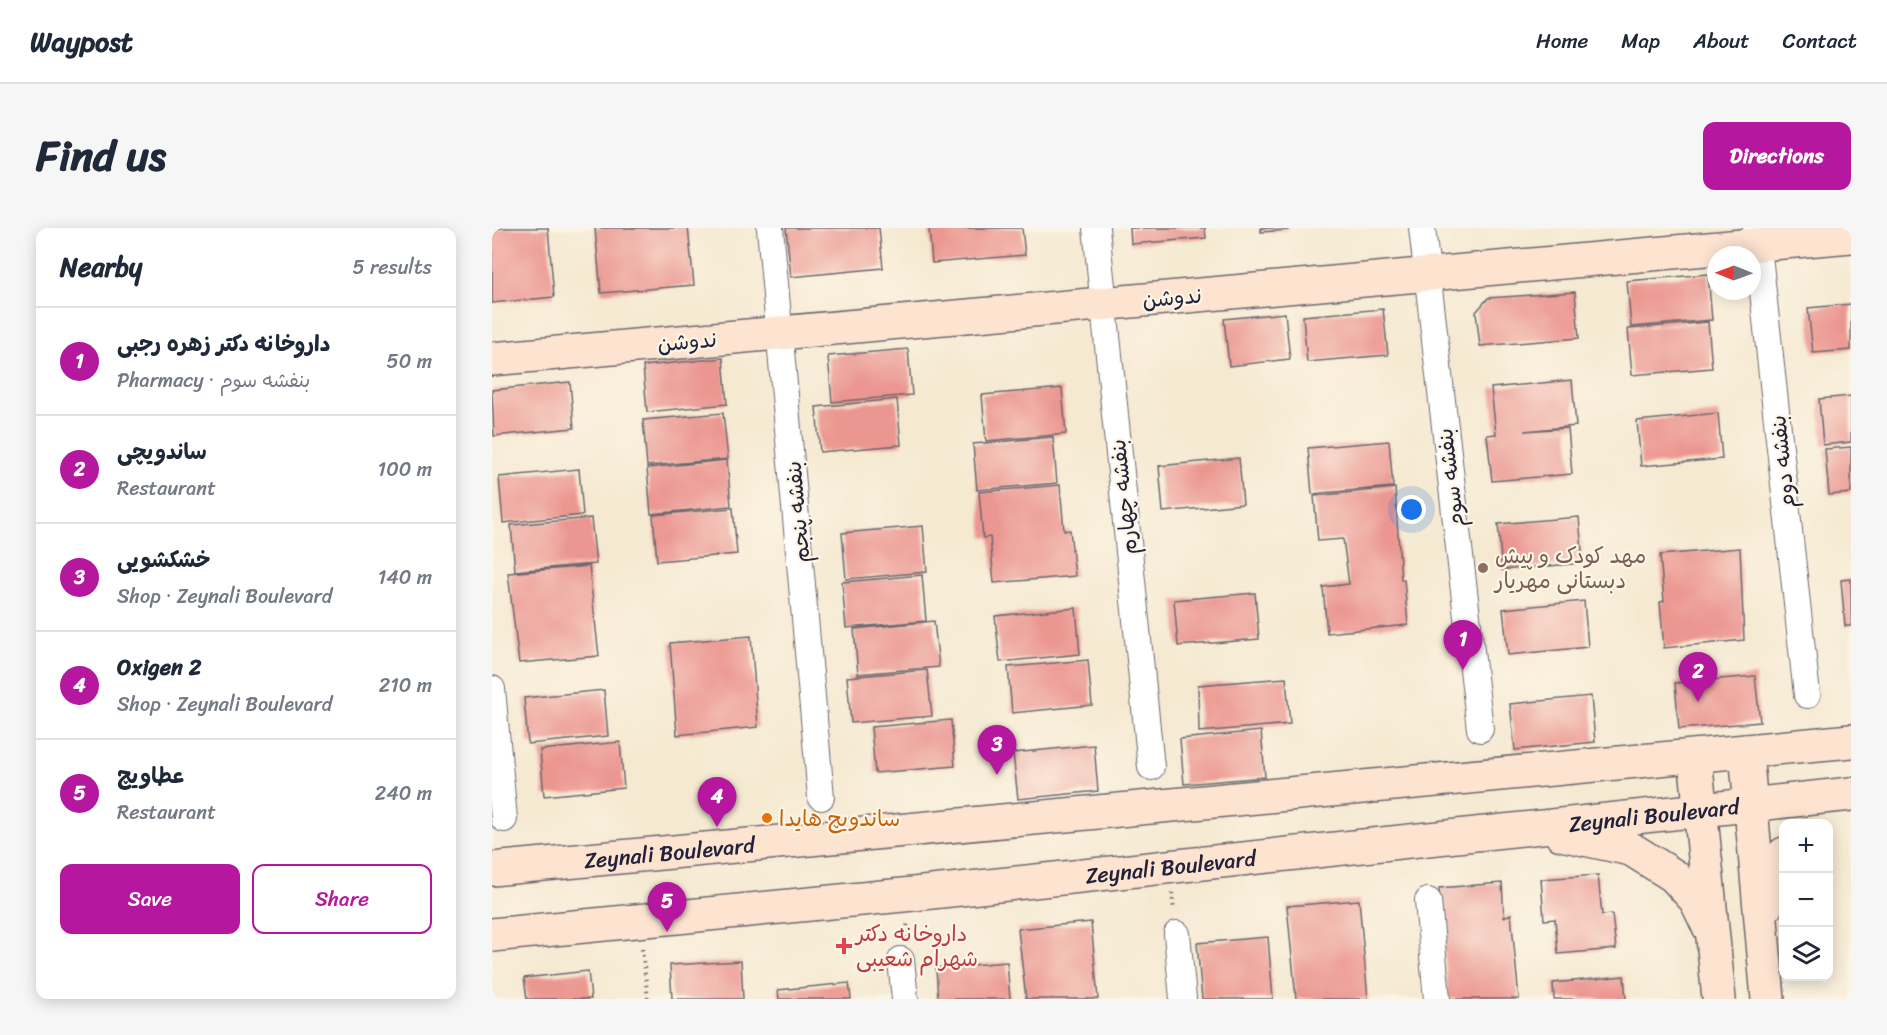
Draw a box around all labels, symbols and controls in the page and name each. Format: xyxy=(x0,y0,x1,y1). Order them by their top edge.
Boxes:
text: Waypost xyxy=(30,17,133,66)
text: Home xyxy=(1536,22,1588,60)
text: Map xyxy=(1621,22,1660,60)
text: About xyxy=(1693,22,1750,60)
text: Contact xyxy=(1783,22,1857,60)
text: Find us xyxy=(36,119,166,193)
button: Directions xyxy=(1703,122,1851,190)
text: Nearby xyxy=(60,244,142,290)
north arrow xyxy=(1707,246,1761,300)
text: 5 results xyxy=(353,250,432,285)
street label: ندوشن xyxy=(1141,275,1203,320)
street label: ندوشن xyxy=(656,319,718,364)
text: داروخانه دکتر زهره رجبی xyxy=(117,324,330,363)
text: 1 xyxy=(75,344,84,379)
text: 50 m xyxy=(387,344,432,379)
text: Pharmacy · بنفشه سوم xyxy=(117,363,310,398)
street label: بنفشه دوم xyxy=(1758,413,1807,511)
street label: بنفشه سوم xyxy=(1425,426,1476,530)
text: ساندویچی xyxy=(117,432,207,471)
street label: بنفشه چهارم xyxy=(1098,437,1149,557)
text: 2 xyxy=(74,452,85,487)
text: 100 m xyxy=(378,452,432,487)
street label: بنفشه پنجم xyxy=(774,459,821,565)
text: Restaurant xyxy=(117,471,216,506)
your location xyxy=(1397,495,1426,524)
place label: مهد کودک و پیش دبستانی مهریار xyxy=(1493,536,1646,600)
text: خشکشویی xyxy=(117,540,210,579)
text: 3 xyxy=(74,560,85,595)
text: 140 m xyxy=(378,560,432,595)
marker: مهد کودک و پیش دبستانی مهریار xyxy=(1476,561,1490,575)
text: Shop · Zeynali Boulevard xyxy=(117,579,332,614)
pin: 1 xyxy=(1444,620,1482,670)
text: Oxigen 2 xyxy=(117,648,201,687)
pin: 2 xyxy=(1678,652,1718,702)
text: 4 xyxy=(73,668,86,703)
text: 210 m xyxy=(379,668,432,703)
text: Shop · Zeynali Boulevard xyxy=(117,687,332,722)
pin: 3 xyxy=(978,726,1016,775)
text: عطاویچ xyxy=(117,756,186,795)
text: 5 xyxy=(73,776,86,811)
text: 240 m xyxy=(375,776,432,811)
pin: 4 xyxy=(698,778,736,827)
street label: Zeynali Boulevard xyxy=(1567,787,1743,844)
text: Restaurant xyxy=(117,795,216,830)
place label: ساندویچ هایدا xyxy=(779,799,900,838)
marker: ساندویچ هایدا xyxy=(760,811,774,825)
map controls xyxy=(1779,819,1833,981)
button: + xyxy=(1779,819,1833,873)
street label: Zeynali Boulevard xyxy=(582,825,758,880)
street label: Zeynali Boulevard xyxy=(1083,838,1259,896)
button: Save xyxy=(60,864,240,934)
button: Share xyxy=(252,864,432,934)
button: − xyxy=(1779,873,1833,927)
pin: 5 xyxy=(648,882,687,932)
place label: داروخانه دکتر شهرام شعیبی xyxy=(854,914,978,978)
button: layers xyxy=(1779,927,1833,981)
marker: داروخانه دکتر شهرام شعیبی xyxy=(837,939,851,953)

